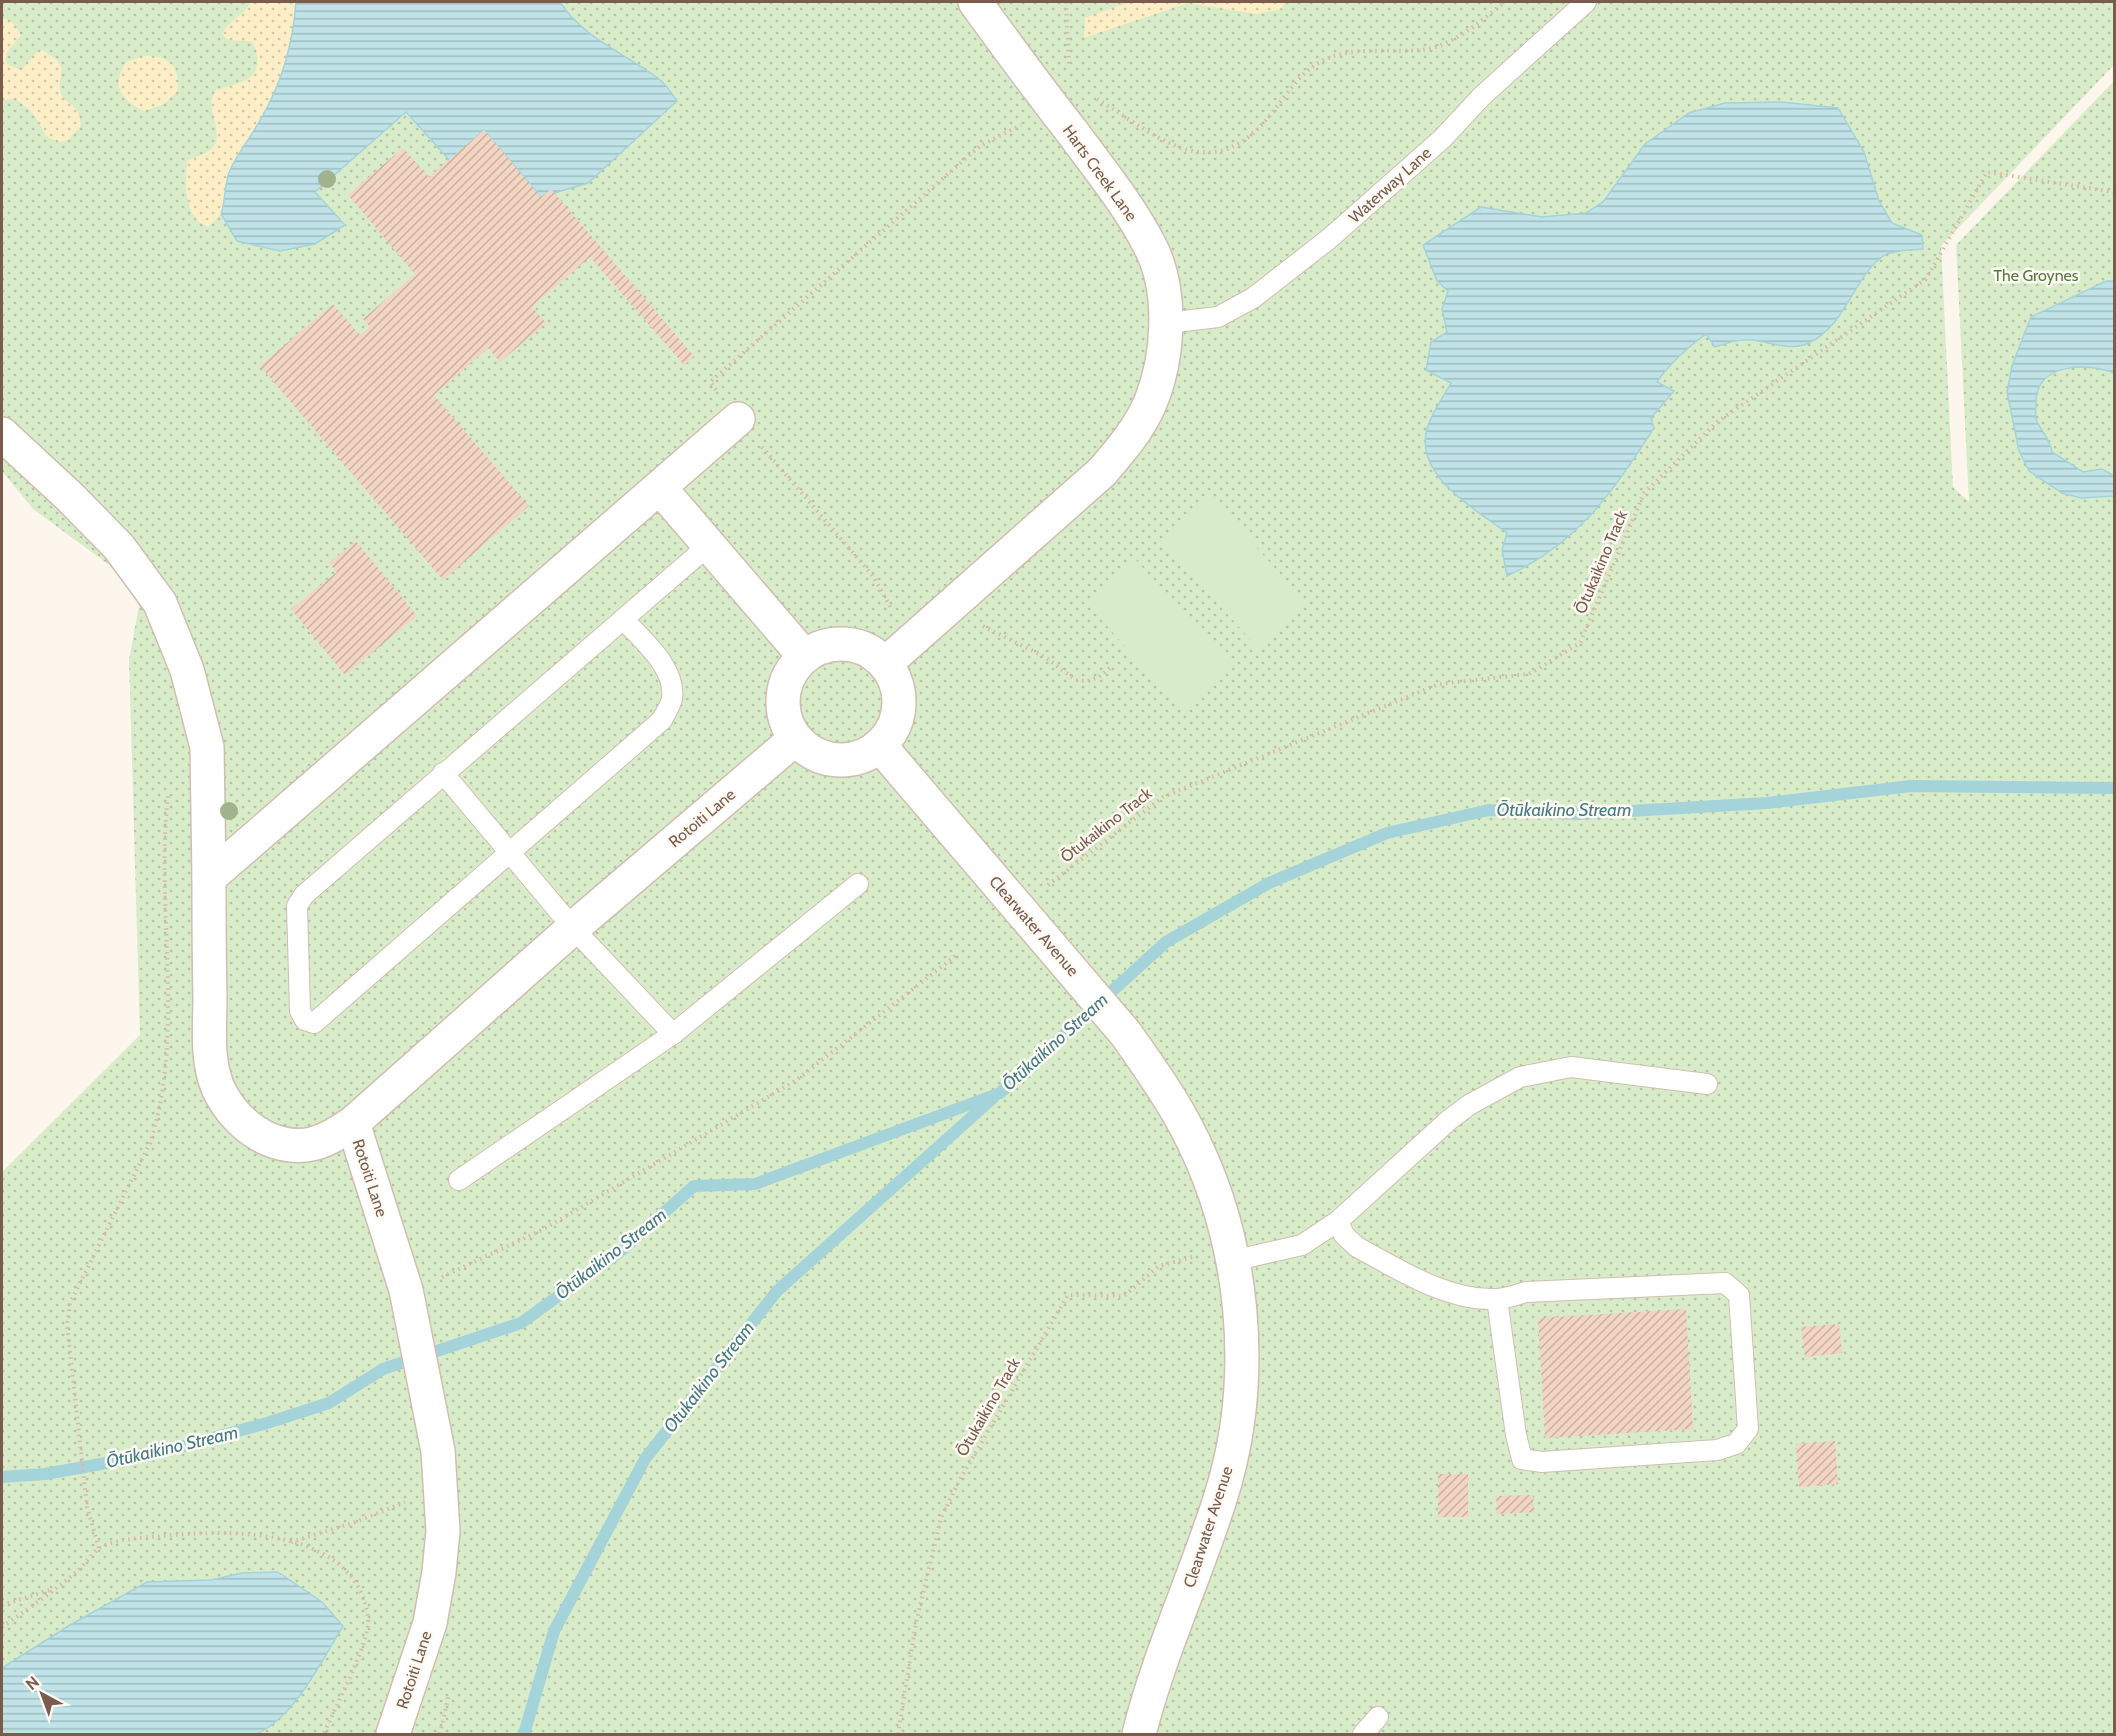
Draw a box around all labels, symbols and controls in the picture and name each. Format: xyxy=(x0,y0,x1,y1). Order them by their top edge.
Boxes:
street label: Harts Creek Lane xyxy=(1059,121,1141,225)
street label: Waterway Lane xyxy=(1345,143,1435,227)
park label: The Groynes xyxy=(1994,266,2079,285)
street label: Ōtukaikino Track xyxy=(1571,507,1632,616)
street label: Ōtukaikino Track xyxy=(1057,783,1156,866)
street label: Rotoiti Lane xyxy=(665,785,739,851)
water label: Ōtūkaikino Stream xyxy=(1497,799,1631,821)
street label: Clearwater Avenue xyxy=(985,872,1083,980)
water label: Ōtūkaikino Stream xyxy=(998,989,1112,1095)
street label: Rotoiti Lane xyxy=(348,1137,392,1219)
water label: Ōtūkaikino Stream xyxy=(551,1204,671,1304)
water label: Otukaikino Stream xyxy=(659,1317,759,1437)
street label: Ōtukaikino Track xyxy=(952,1354,1024,1460)
water label: Ōtūkaikino Stream xyxy=(104,1421,240,1473)
street label: Clearwater Avenue xyxy=(1179,1464,1237,1590)
street label: Rotoiti Lane xyxy=(392,1629,436,1711)
north arrow xyxy=(12,1664,72,1724)
text: N xyxy=(22,1672,43,1694)

